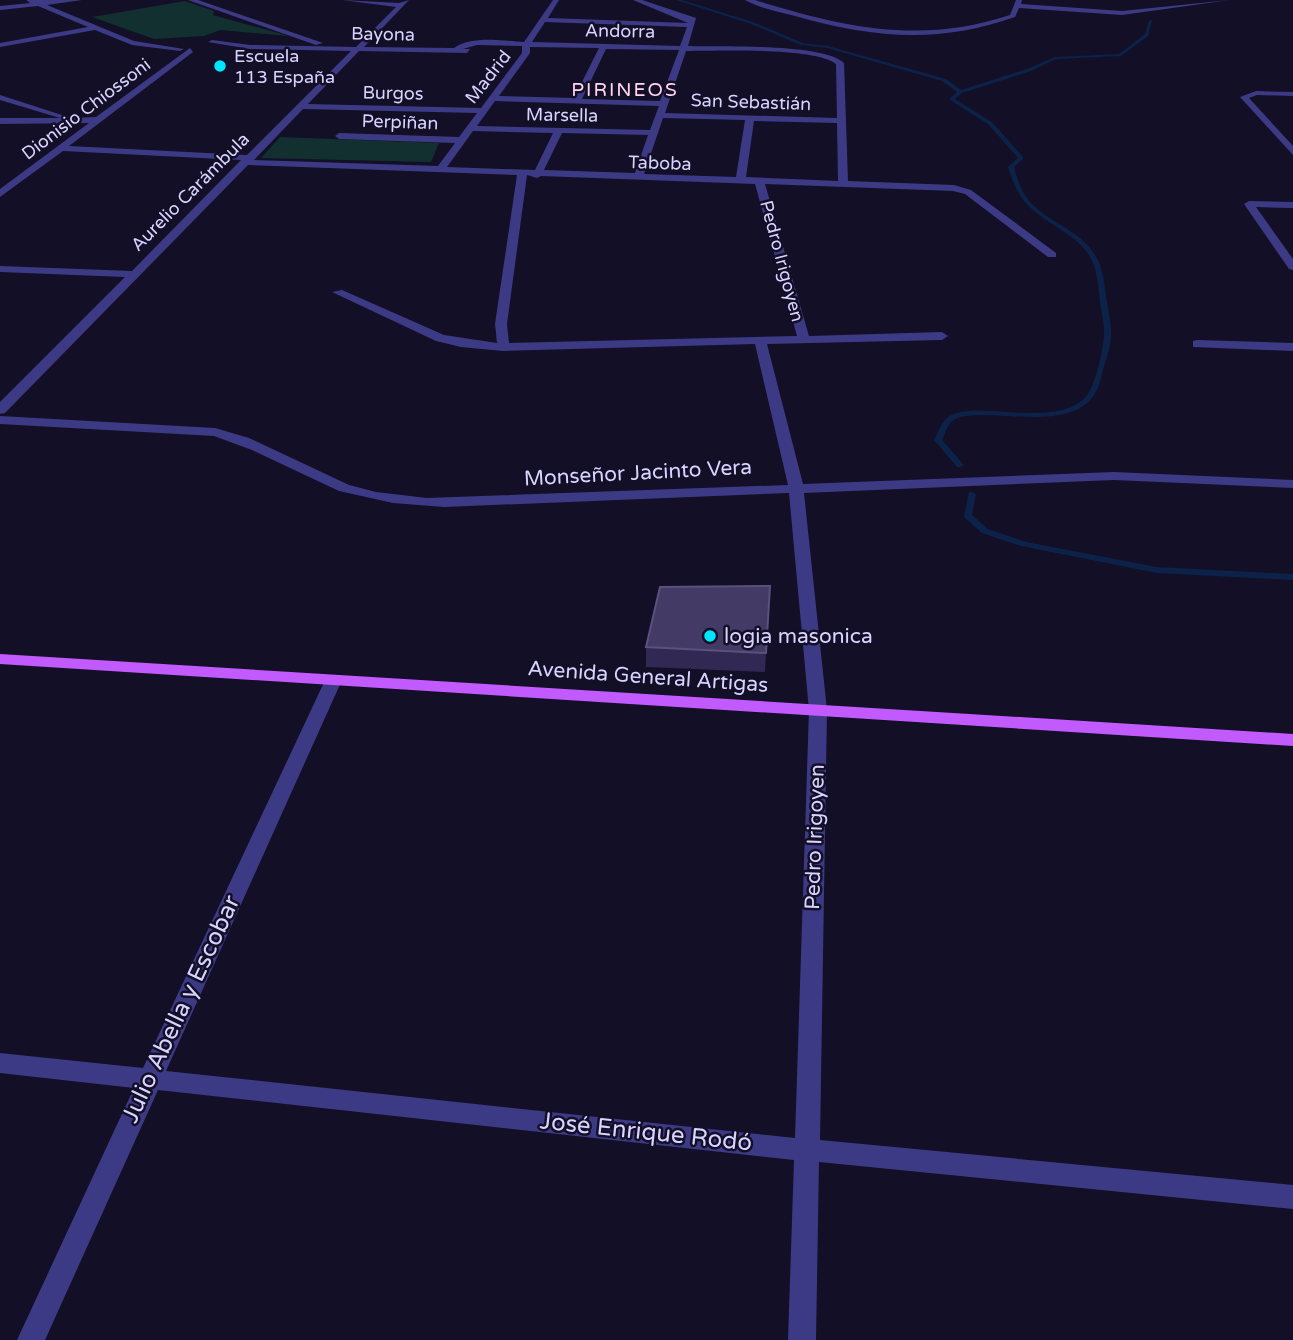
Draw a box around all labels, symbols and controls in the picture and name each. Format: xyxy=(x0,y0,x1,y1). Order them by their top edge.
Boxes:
street label: Andorra xyxy=(585,19,655,43)
street label: Bayona xyxy=(351,22,415,46)
place label: Escuela 113 España xyxy=(234,45,335,88)
street label: Madrid xyxy=(460,46,516,108)
street label: Dionisio Chiossoni xyxy=(17,53,155,165)
marker: Escuela 113 España xyxy=(212,58,228,74)
district label: PIRINEOS xyxy=(571,79,679,101)
street label: Burgos xyxy=(362,81,424,105)
street label: San Sebastián xyxy=(690,89,812,115)
street label: Marsella xyxy=(526,103,598,127)
street label: Perpiñan xyxy=(361,110,439,134)
street label: Aurelio Carámbula xyxy=(126,128,254,256)
street label: Taboba xyxy=(628,151,692,175)
street label: Pedro Irigoyen xyxy=(755,198,809,324)
street label: Monseñor Jacinto Vera xyxy=(523,455,753,491)
place label: logia masonica xyxy=(724,624,873,649)
marker: logia masonica xyxy=(702,628,718,644)
street label: Avenida General Artigas xyxy=(527,656,769,698)
street label: Pedro Irigoyen xyxy=(800,764,830,910)
street label: Julio Abella y Escobar xyxy=(116,890,247,1127)
street label: José Enrique Rodó xyxy=(539,1106,753,1158)

